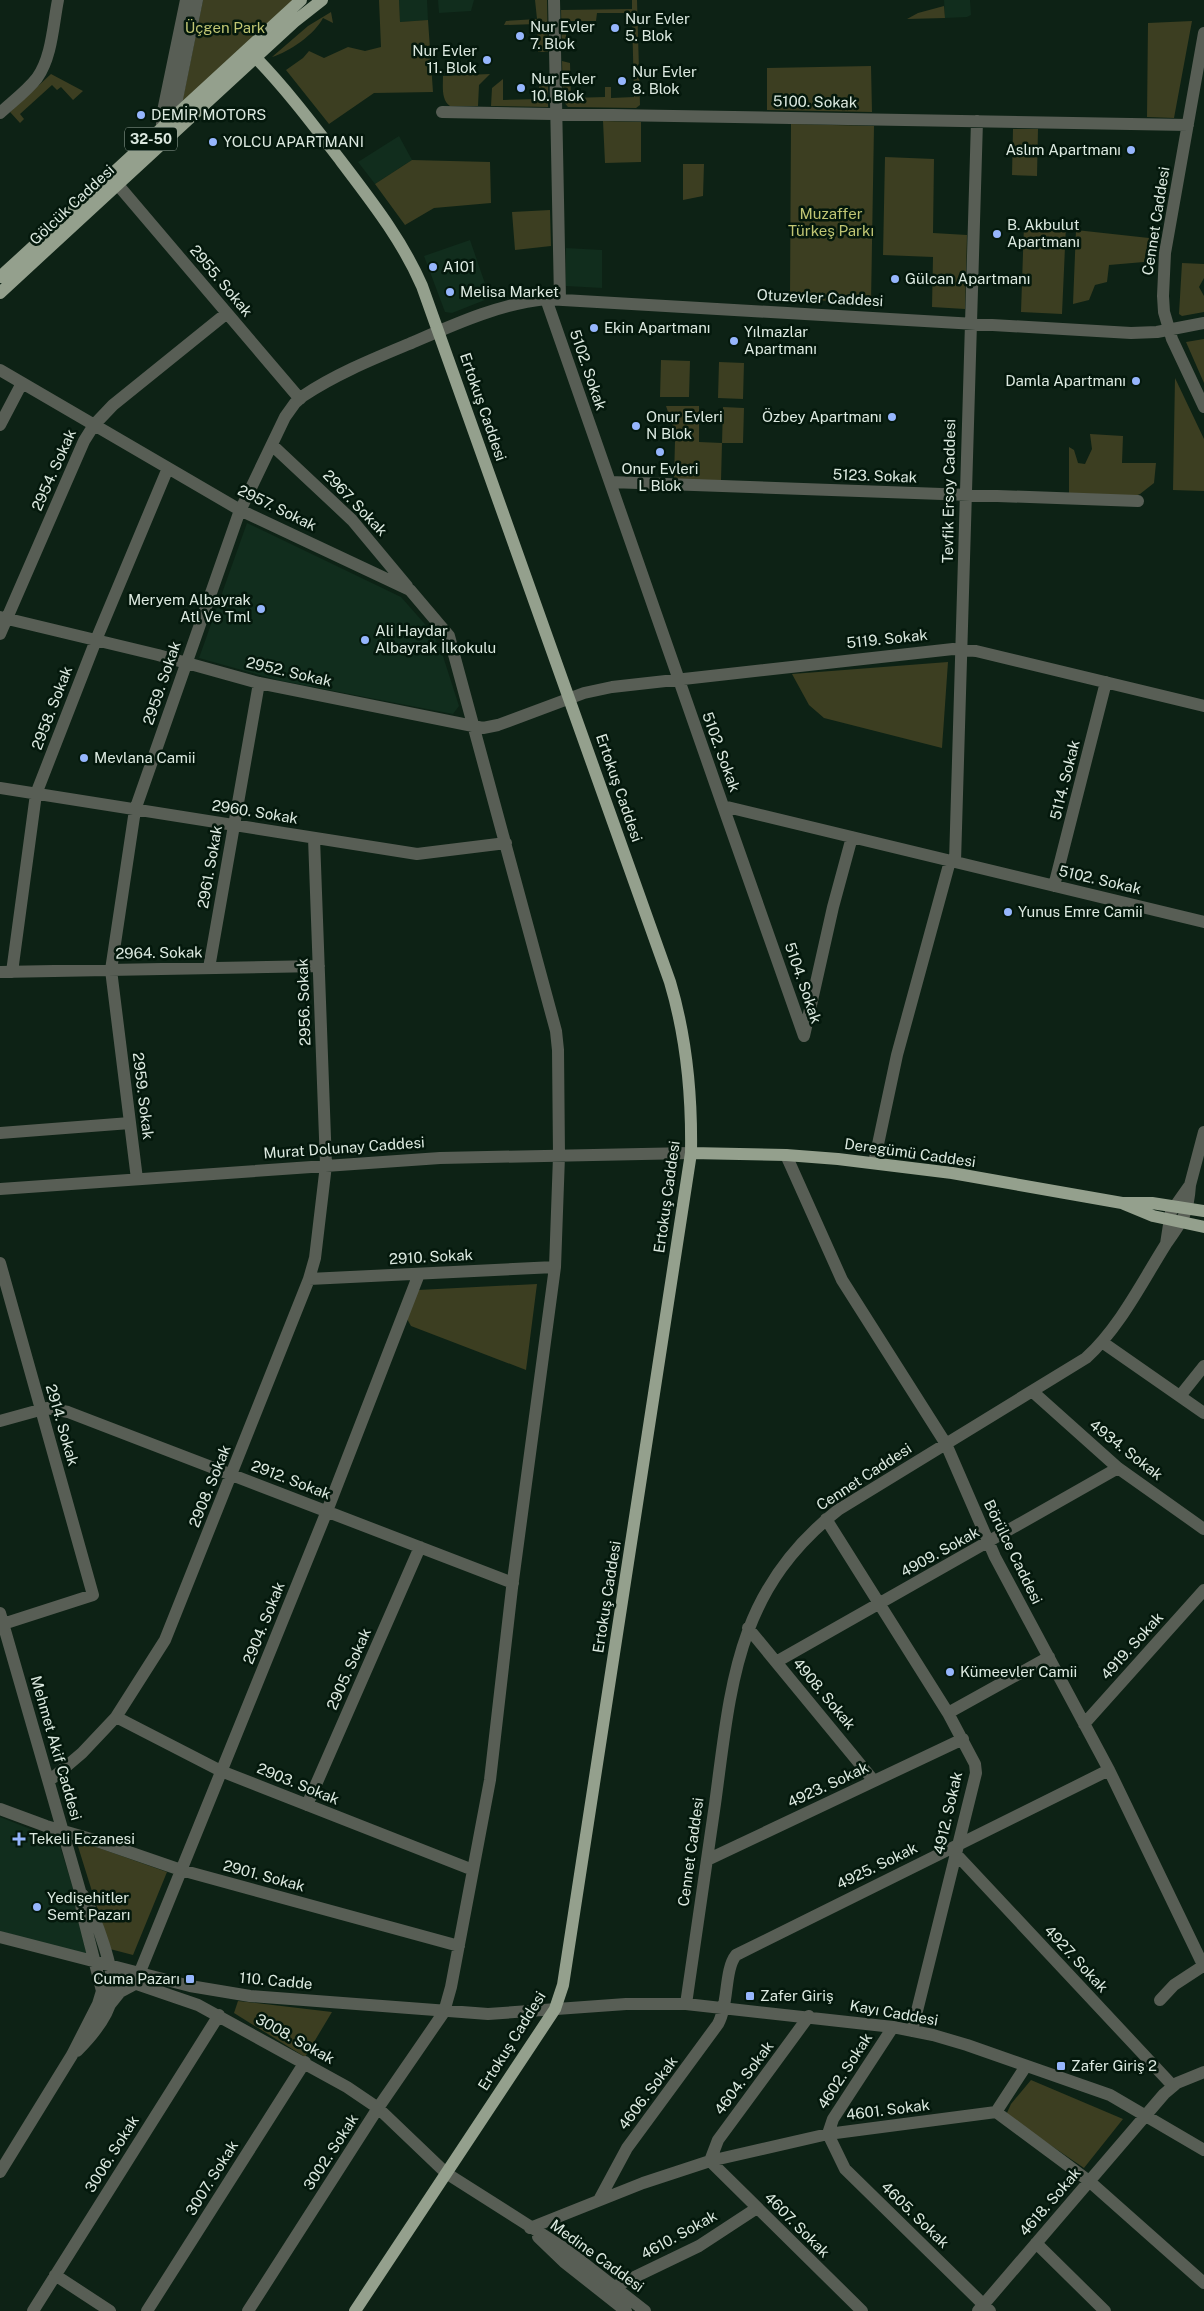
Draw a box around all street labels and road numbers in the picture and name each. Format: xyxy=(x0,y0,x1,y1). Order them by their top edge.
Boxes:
street label: 5100. Sokak xyxy=(773,92,857,111)
road number: 32-50 xyxy=(125,128,177,150)
street label: Gölcük Caddesi xyxy=(26,161,117,248)
street label: Cennet Caddesi xyxy=(1139,165,1172,277)
street label: 2955. Sokak xyxy=(187,242,256,320)
street label: Otuzevler Caddesi xyxy=(756,286,884,309)
street label: 5102. Sokak xyxy=(567,327,610,412)
street label: Ertokuş Caddesi xyxy=(457,351,510,463)
street label: Tevfik Ersoy Caddesi xyxy=(939,419,958,563)
street label: 2954. Sokak xyxy=(28,426,79,513)
street label: 2967. Sokak xyxy=(320,466,391,539)
street label: 5123. Sokak xyxy=(832,466,918,485)
street label: 2957. Sokak xyxy=(235,481,319,534)
street label: 5119. Sokak xyxy=(845,626,928,651)
street label: 2959. Sokak xyxy=(139,639,184,727)
street label: 2952. Sokak xyxy=(245,653,334,690)
street label: 2958. Sokak xyxy=(28,664,75,752)
street label: 5102. Sokak xyxy=(699,709,744,794)
street label: Ertokuş Caddesi xyxy=(593,732,646,844)
street label: 5114. Sokak xyxy=(1046,738,1083,822)
street label: 2960. Sokak xyxy=(211,796,299,827)
street label: 2961. Sokak xyxy=(194,824,225,910)
street label: 5102. Sokak xyxy=(1057,862,1143,897)
street label: 5104. Sokak xyxy=(782,940,825,1026)
street label: 2964. Sokak xyxy=(115,943,203,962)
street label: 2956. Sokak xyxy=(293,958,314,1046)
street label: 2959. Sokak xyxy=(130,1051,157,1140)
street label: Murat Dolunay Caddesi xyxy=(263,1133,425,1162)
street label: Deregümü Caddesi xyxy=(843,1135,977,1170)
street label: Ertokuş Caddesi xyxy=(650,1140,683,1254)
street label: 2910. Sokak xyxy=(389,1246,473,1267)
street label: 2914. Sokak xyxy=(43,1382,82,1468)
street label: 4934. Sokak xyxy=(1086,1416,1166,1483)
street label: Cennet Caddesi xyxy=(813,1440,914,1514)
street label: 2908. Sokak xyxy=(185,1442,234,1530)
street label: 2912. Sokak xyxy=(249,1457,333,1502)
street label: Börülce Caddesi xyxy=(981,1497,1046,1607)
street label: 4909. Sokak xyxy=(897,1523,982,1580)
street label: Ertokuş Caddesi xyxy=(589,1540,624,1654)
street label: 2904. Sokak xyxy=(239,1579,288,1666)
street label: 4919. Sokak xyxy=(1097,1609,1166,1683)
street label: 2905. Sokak xyxy=(323,1625,374,1712)
street label: 4908. Sokak xyxy=(790,1655,859,1733)
street label: Mehmet Akif Caddesi xyxy=(28,1674,85,1822)
street label: 4923. Sokak xyxy=(785,1758,871,1811)
street label: 2903. Sokak xyxy=(255,1759,342,1808)
street label: 4912. Sokak xyxy=(930,1770,965,1856)
street label: Cennet Caddesi xyxy=(674,1796,707,1908)
street label: 4925. Sokak xyxy=(834,1839,920,1892)
street label: 2901. Sokak xyxy=(221,1856,307,1895)
street label: 4927. Sokak xyxy=(1041,1922,1112,1996)
street label: 110. Cadde xyxy=(239,1969,313,1992)
street label: Ertokuş Caddesi xyxy=(474,1988,549,2093)
street label: Kayı Caddesi xyxy=(848,1996,940,2029)
street label: 3008. Sokak xyxy=(253,2010,338,2067)
street label: 4602. Sokak xyxy=(814,2030,875,2112)
street label: 4604. Sokak xyxy=(710,2038,777,2118)
street label: 4606. Sokak xyxy=(614,2053,681,2133)
street label: 4601. Sokak xyxy=(845,2096,931,2123)
street label: 3002. Sokak xyxy=(300,2111,361,2193)
street label: 3006. Sokak xyxy=(81,2112,142,2195)
street label: 3007. Sokak xyxy=(182,2137,241,2218)
street label: 4618. Sokak xyxy=(1015,2164,1084,2239)
street label: 4605. Sokak xyxy=(878,2178,953,2251)
street label: 4607. Sokak xyxy=(761,2189,833,2261)
street label: 4610. Sokak xyxy=(638,2207,720,2262)
street label: Medine Caddesi xyxy=(547,2216,647,2295)

